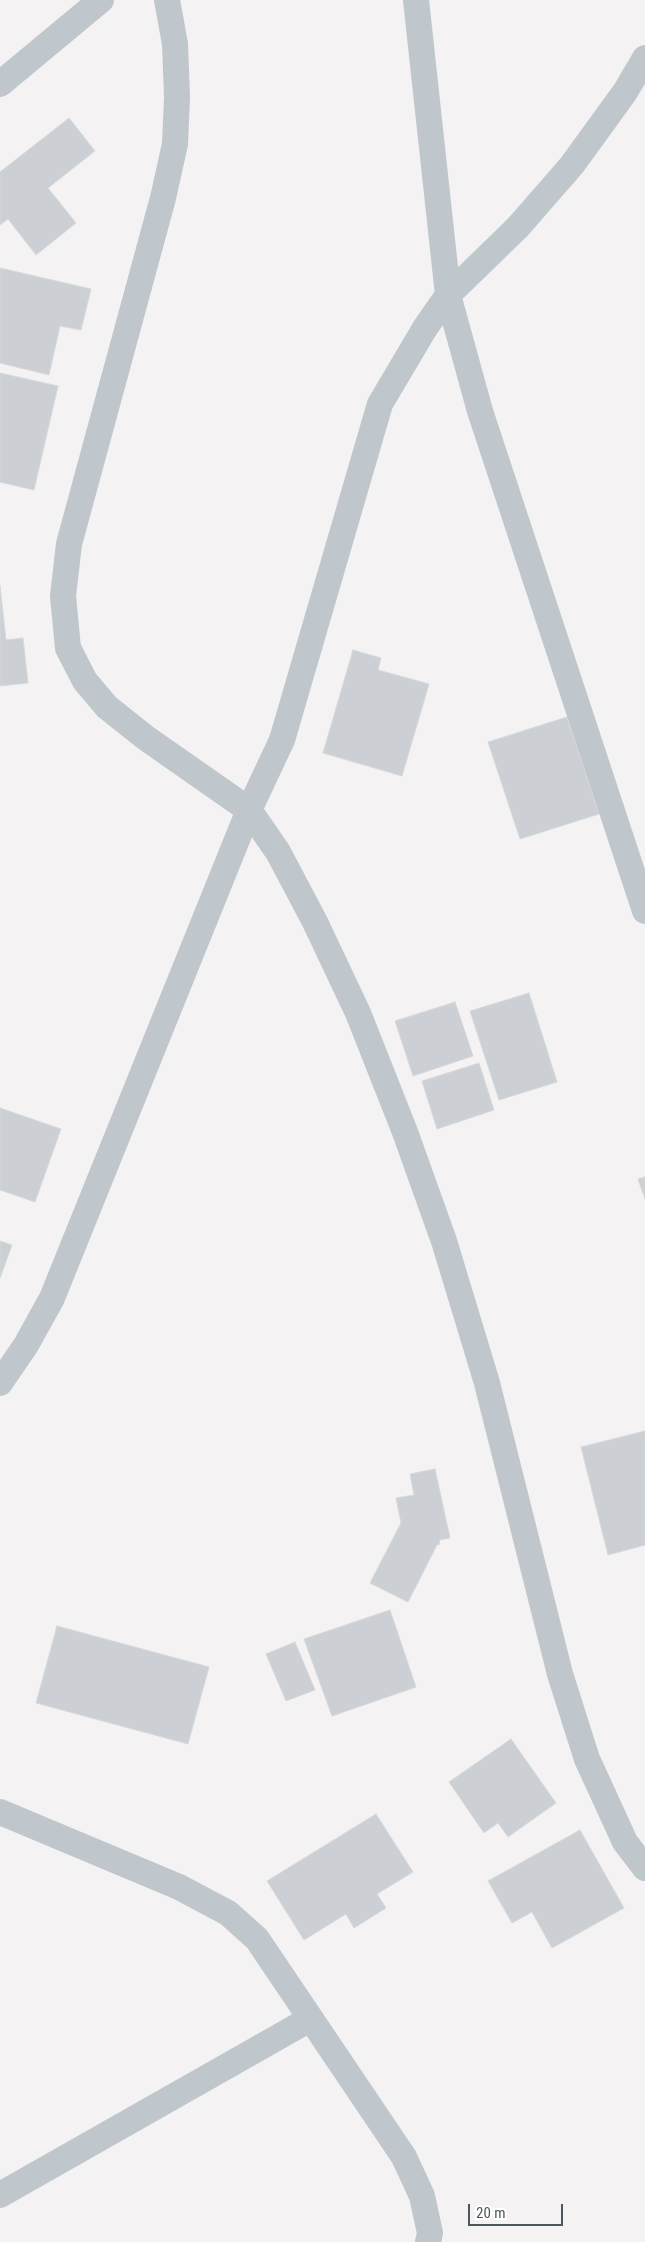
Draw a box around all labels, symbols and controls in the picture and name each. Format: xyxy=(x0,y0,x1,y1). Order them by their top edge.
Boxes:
scale bar xyxy=(470,2194,565,2226)
text: 20 m xyxy=(476,2204,506,2222)

